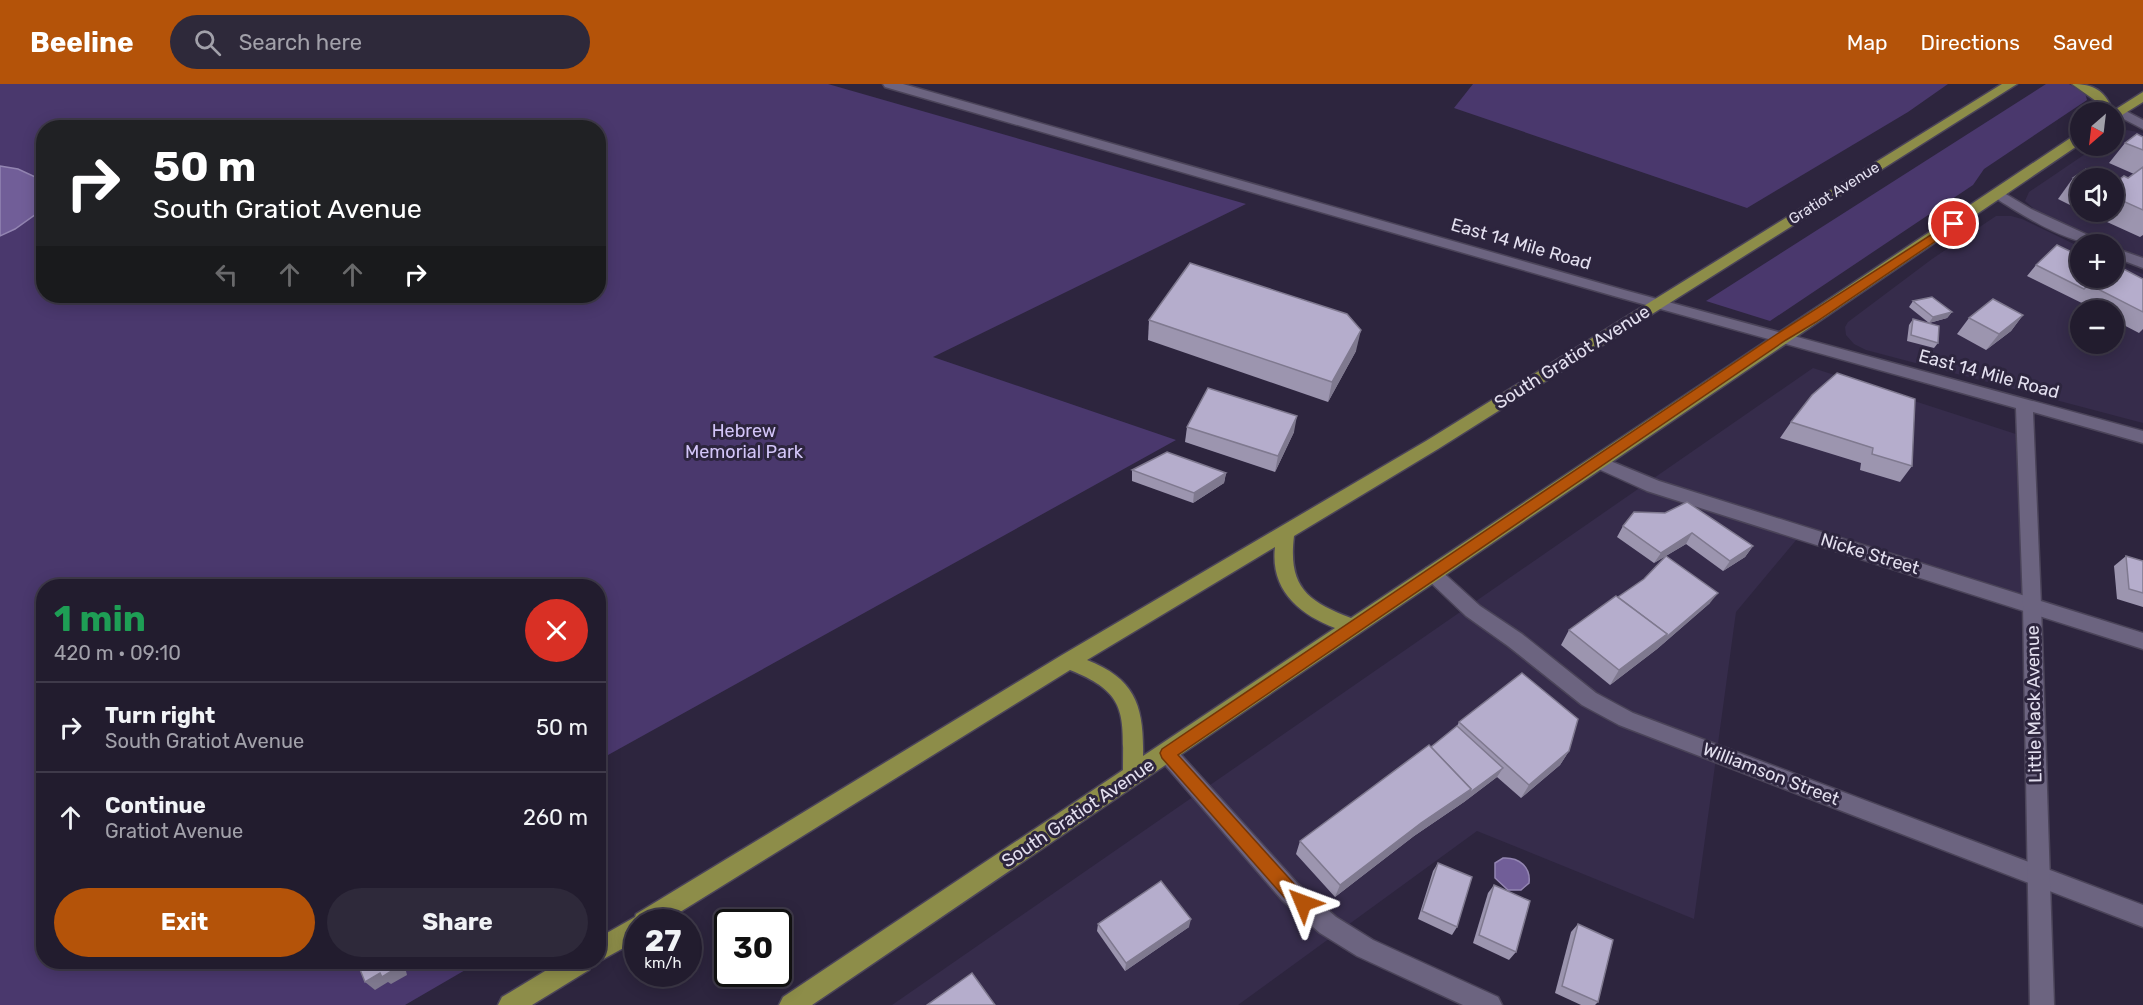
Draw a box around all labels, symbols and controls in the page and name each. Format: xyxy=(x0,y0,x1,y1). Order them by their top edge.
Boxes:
search box xyxy=(170,15,590,69)
text: Beeline xyxy=(30,26,134,59)
icon: search xyxy=(191,26,224,59)
text: Search here xyxy=(239,29,362,56)
text: Map xyxy=(1847,30,1888,55)
text: Directions xyxy=(1921,30,2020,55)
text: Saved xyxy=(2053,30,2113,55)
north arrow xyxy=(2070,102,2124,156)
map controls xyxy=(2070,102,2124,354)
text: 50 m xyxy=(153,142,256,192)
icon: right xyxy=(54,144,132,222)
street label: Gratiot Avenue xyxy=(1785,158,1883,228)
button: sound xyxy=(2070,168,2124,222)
text: South Gratiot Avenue xyxy=(153,193,422,225)
pin xyxy=(1928,198,1979,249)
icon: arrive xyxy=(1937,207,1970,240)
street label: East 14 Mile Road xyxy=(1448,213,1594,275)
button: + xyxy=(2070,234,2124,288)
icon: left xyxy=(210,258,243,291)
icon: ahead xyxy=(273,258,306,291)
icon: ahead xyxy=(336,258,369,291)
icon: right xyxy=(399,258,432,291)
street label: South Gratiot Avenue xyxy=(1490,300,1654,414)
button: − xyxy=(2070,300,2124,354)
street label: East 14 Mile Road xyxy=(1916,345,2062,403)
park label: Hebrew Memorial Park xyxy=(685,420,804,463)
street label: Nicke Street xyxy=(1818,529,1922,579)
text: 1 min xyxy=(54,597,146,640)
button: close xyxy=(525,599,588,662)
street label: Little Mack Avenue xyxy=(2022,625,2046,783)
text: 420 m · 09:10 xyxy=(54,641,181,665)
text: Turn right xyxy=(105,702,215,729)
icon: right xyxy=(54,711,87,744)
text: 50 m xyxy=(536,714,588,741)
text: South Gratiot Avenue xyxy=(105,729,304,753)
street label: Williamson Street xyxy=(1700,738,1842,810)
street label: South Gratiot Avenue xyxy=(998,754,1158,872)
text: Continue xyxy=(105,792,206,819)
icon: ahead xyxy=(54,801,87,834)
text: 260 m xyxy=(523,804,588,831)
text: Gratiot Avenue xyxy=(105,819,243,843)
position arrow xyxy=(1271,871,1335,935)
button: Exit xyxy=(54,888,315,957)
button: Share xyxy=(327,888,588,957)
speed limit sign: 30 xyxy=(714,909,792,987)
text: 27 xyxy=(645,923,681,959)
text: km/h xyxy=(644,954,682,972)

